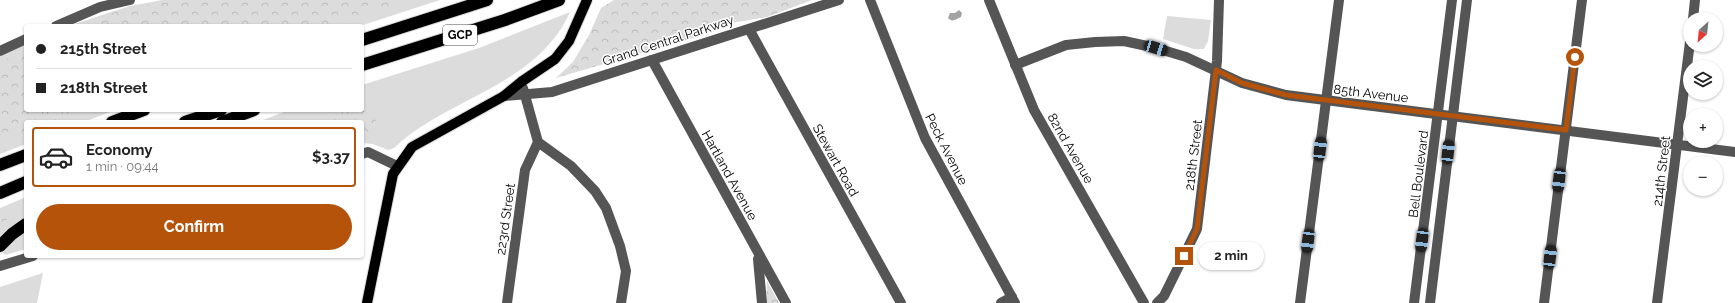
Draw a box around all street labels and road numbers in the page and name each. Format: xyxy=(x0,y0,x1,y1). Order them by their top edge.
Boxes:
street label: Grand Central Parkway xyxy=(601,12,736,69)
road number: GCP xyxy=(443,25,477,45)
street label: 85th Avenue xyxy=(1333,81,1410,106)
street label: 82nd Avenue xyxy=(1044,110,1097,186)
street label: Peck Avenue xyxy=(922,111,971,188)
street label: 218th Street xyxy=(1182,118,1205,191)
street label: Stewart Road xyxy=(810,121,862,199)
street label: Hartland Avenue xyxy=(699,128,761,223)
street label: Bell Boulevard xyxy=(1406,130,1431,218)
street label: 214th Street xyxy=(1650,134,1673,207)
street label: 223rd Street xyxy=(493,182,518,256)

